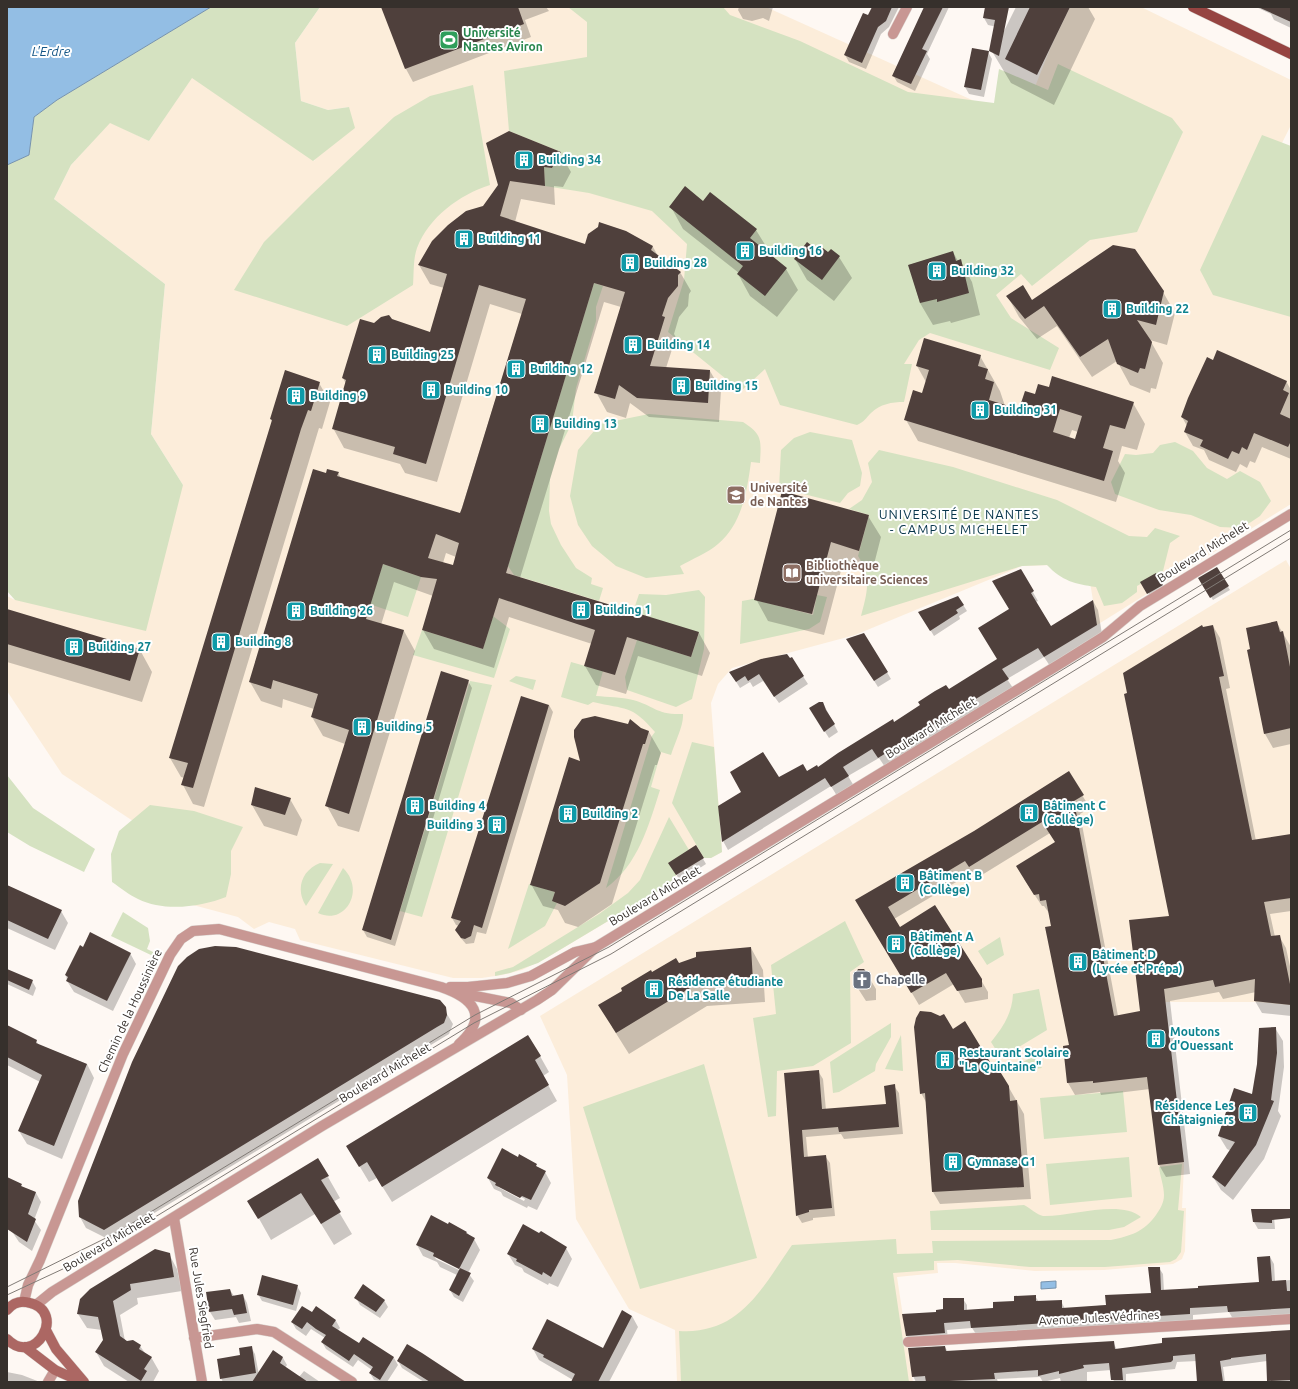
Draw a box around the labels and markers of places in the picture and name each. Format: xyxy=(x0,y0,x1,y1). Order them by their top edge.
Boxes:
place label: Université Nantes Aviron xyxy=(463,26,543,53)
sports icon: Université Nantes Aviron xyxy=(438,29,460,51)
building icon: Building 34 xyxy=(513,149,535,171)
place label: Building 34 xyxy=(538,153,601,166)
building icon: Building 11 xyxy=(453,228,475,250)
place label: Building 11 xyxy=(478,232,541,245)
building icon: Building 16 xyxy=(734,240,756,262)
place label: Building 16 xyxy=(759,244,822,257)
building icon: Building 28 xyxy=(619,252,641,274)
place label: Building 28 xyxy=(644,256,707,269)
building icon: Building 32 xyxy=(926,260,948,282)
place label: Building 32 xyxy=(951,264,1014,277)
building icon: Building 22 xyxy=(1101,298,1123,320)
place label: Building 22 xyxy=(1126,302,1189,315)
building icon: Building 14 xyxy=(622,334,644,356)
place label: Building 14 xyxy=(647,338,710,351)
building icon: Building 25 xyxy=(366,344,388,366)
place label: Building 25 xyxy=(391,348,454,361)
building icon: Building 12 xyxy=(505,358,527,380)
place label: Building 12 xyxy=(530,362,593,375)
building icon: Building 15 xyxy=(670,375,692,397)
building icon: Building 10 xyxy=(420,379,442,401)
place label: Building 15 xyxy=(695,379,758,392)
place label: Building 10 xyxy=(445,383,508,396)
building icon: Building 9 xyxy=(285,385,307,407)
place label: Building 9 xyxy=(310,389,366,402)
building icon: Building 31 xyxy=(969,399,991,421)
place label: Building 31 xyxy=(994,403,1057,416)
building icon: Building 13 xyxy=(529,413,551,435)
place label: Building 13 xyxy=(554,417,617,430)
place label: Université de Nantes xyxy=(750,481,808,508)
school or university icon: Université de Nantes xyxy=(725,484,747,506)
place label: Bibliothèque universitaire Sciences xyxy=(806,559,928,586)
library icon: Bibliothèque universitaire Sciences xyxy=(781,562,803,584)
building icon: Building 1 xyxy=(570,599,592,621)
building icon: Building 26 xyxy=(285,600,307,622)
place label: Building 1 xyxy=(595,603,651,616)
place label: Building 26 xyxy=(310,604,373,617)
building icon: Building 8 xyxy=(210,631,232,653)
place label: Building 8 xyxy=(235,635,291,648)
building icon: Building 27 xyxy=(63,636,85,658)
place label: Building 27 xyxy=(88,640,151,653)
building icon: Building 5 xyxy=(351,716,373,738)
place label: Building 5 xyxy=(376,720,432,733)
building icon: Building 4 xyxy=(404,795,426,817)
place label: Building 4 xyxy=(429,799,485,812)
place label: Bâtiment C (Collège) xyxy=(1043,799,1106,827)
building icon: Bâtiment C (Collège) xyxy=(1018,802,1040,824)
building icon: Building 2 xyxy=(557,803,579,825)
place label: Building 2 xyxy=(582,807,638,820)
building icon: Building 3 xyxy=(486,814,508,836)
place label: Building 3 xyxy=(427,818,483,831)
place label: Bâtiment B (Collège) xyxy=(919,869,982,897)
building icon: Bâtiment B (Collège) xyxy=(894,872,916,894)
place label: Bâtiment A (Collège) xyxy=(910,930,974,958)
building icon: Bâtiment A (Collège) xyxy=(885,933,907,955)
place label: Bâtiment D (Lycée et Prépa) xyxy=(1092,948,1183,976)
building icon: Bâtiment D (Lycée et Prépa) xyxy=(1067,951,1089,973)
church icon: Chapelle xyxy=(851,969,873,991)
place label: Chapelle xyxy=(876,973,926,986)
place label: Résidence étudiante De La Salle xyxy=(668,975,783,1002)
building icon: Résidence étudiante De La Salle xyxy=(643,978,665,1000)
place label: Moutons d'Ouessant xyxy=(1170,1025,1234,1052)
building icon: Moutons d'Ouessant xyxy=(1145,1028,1167,1050)
place label: Restaurant Scolaire "La Quintaine" xyxy=(959,1046,1069,1073)
building icon: Restaurant Scolaire "La Quintaine" xyxy=(934,1049,956,1071)
place label: Résidence Les Châtaigniers xyxy=(1155,1099,1234,1126)
building icon: Résidence Les Châtaigniers xyxy=(1237,1102,1259,1124)
building icon: Gymnase G1 xyxy=(942,1151,964,1173)
place label: Gymnase G1 xyxy=(967,1155,1036,1168)

